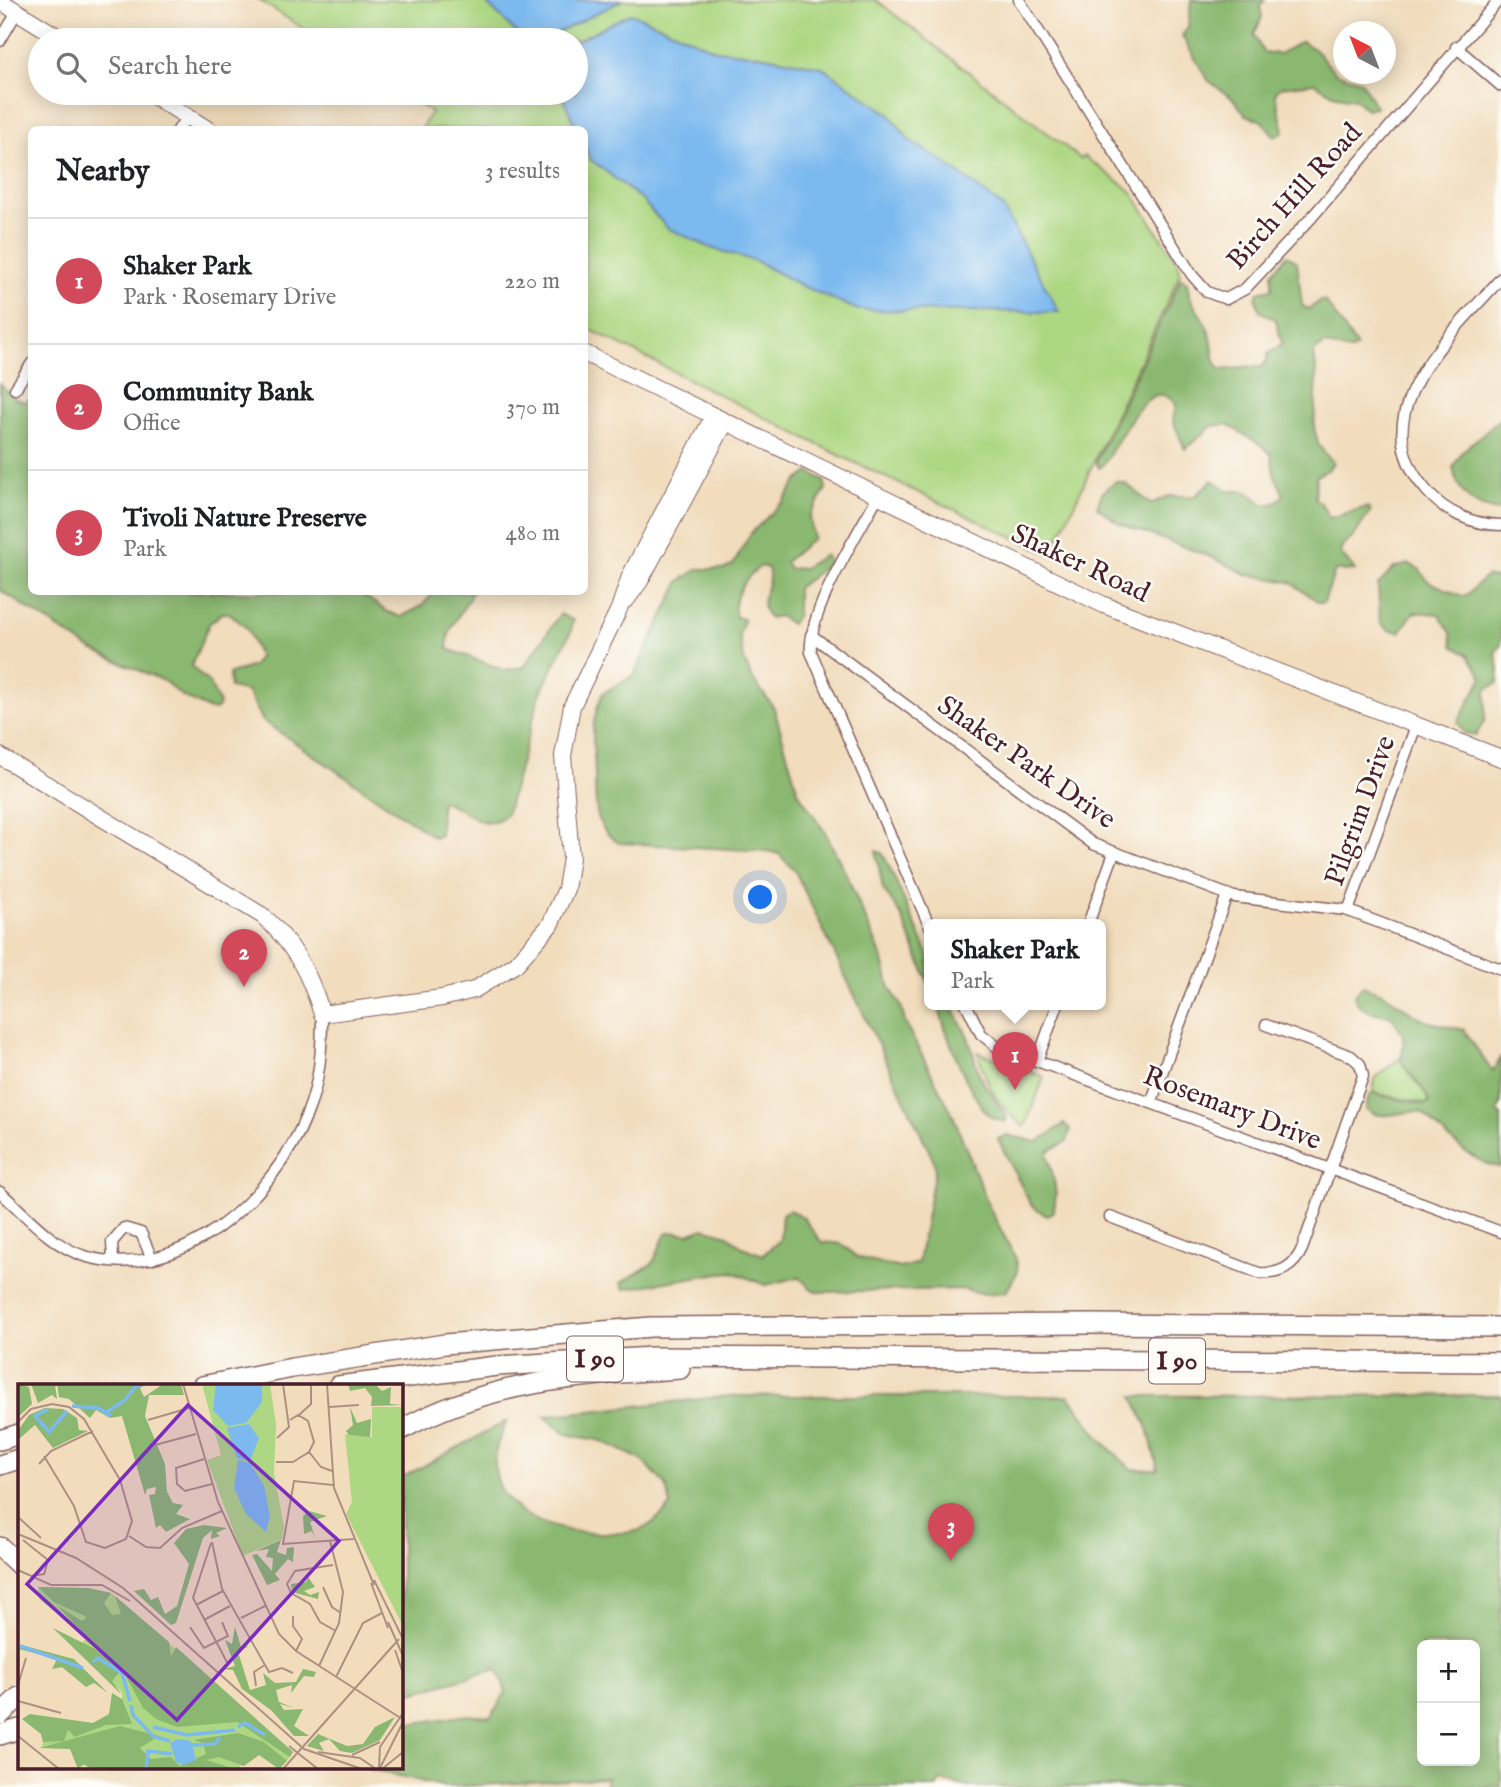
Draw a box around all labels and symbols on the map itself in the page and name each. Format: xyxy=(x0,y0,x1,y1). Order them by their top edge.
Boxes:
north arrow xyxy=(1333,21,1396,84)
street label: Birch Hill Road xyxy=(1220,116,1370,278)
street label: Shaker Road xyxy=(1005,517,1155,611)
street label: Shaker Park Drive xyxy=(930,688,1122,838)
street label: Pilgrim Drive xyxy=(1318,731,1404,891)
your location xyxy=(743,880,777,914)
pin: 2 xyxy=(221,929,267,987)
pin: 1 xyxy=(992,1032,1038,1090)
street label: Rosemary Drive xyxy=(1138,1059,1326,1159)
road number: I 90 xyxy=(567,1336,623,1382)
road number: I 90 xyxy=(1149,1338,1205,1384)
inset map xyxy=(18,1384,402,1770)
pin: 3 xyxy=(928,1503,974,1561)

